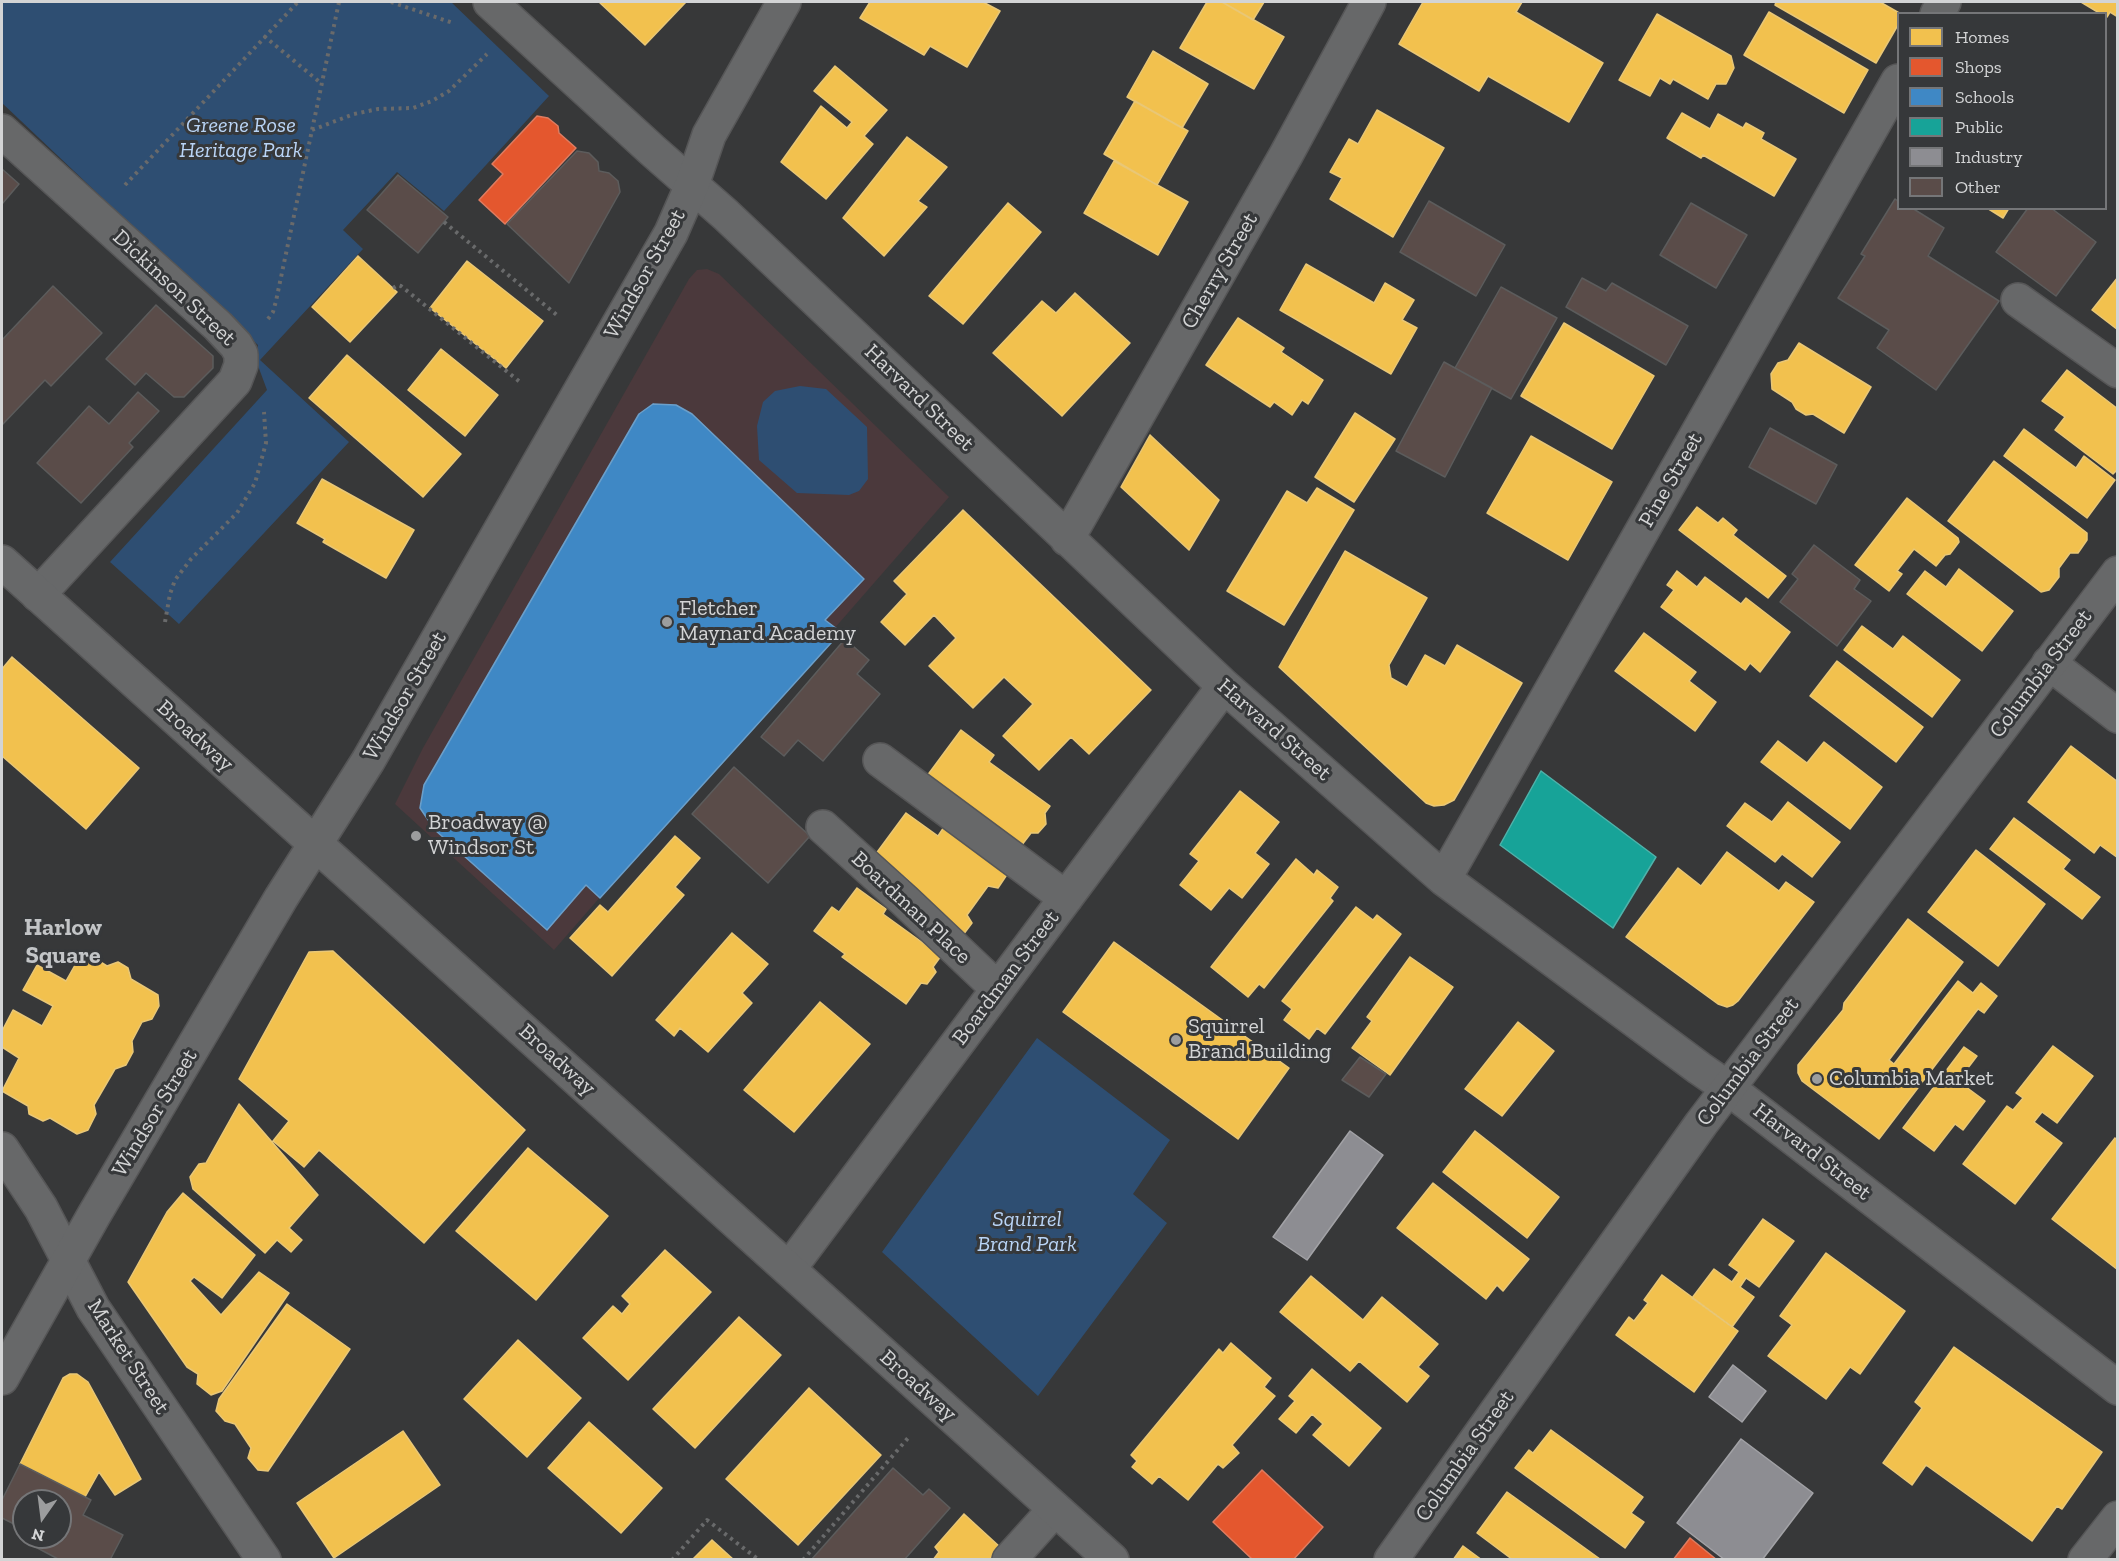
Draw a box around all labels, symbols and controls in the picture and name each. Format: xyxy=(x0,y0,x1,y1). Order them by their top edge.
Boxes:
legend xyxy=(1897,12,2107,210)
text: Homes xyxy=(1955,26,2009,48)
text: Shops xyxy=(1955,56,2002,78)
text: Schools xyxy=(1955,86,2014,108)
park label: Greene Rose Heritage Park xyxy=(179,113,303,164)
text: Public xyxy=(1955,116,2003,138)
text: Industry xyxy=(1955,146,2022,168)
text: Other xyxy=(1955,176,2001,198)
street label: Windsor Street xyxy=(599,205,691,343)
street label: Cherry Street xyxy=(1176,208,1264,334)
street label: Dickinson Street xyxy=(107,224,241,352)
street label: Harvard Street xyxy=(859,339,979,457)
street label: Pine Street xyxy=(1633,428,1709,532)
place label: Fletcher Maynard Academy xyxy=(679,596,856,648)
street label: Columbia Street xyxy=(1984,604,2098,744)
marker: Fletcher Maynard Academy xyxy=(660,615,674,629)
street label: Windsor Street xyxy=(358,627,452,765)
street label: Harvard Street xyxy=(1212,673,1336,787)
street label: Broadway xyxy=(151,695,239,777)
place label: Broadway @ Windsor St xyxy=(428,810,548,861)
marker: Broadway @ Windsor St xyxy=(409,829,423,843)
street label: Boardman Place xyxy=(846,846,976,970)
street label: Boardman Street xyxy=(947,905,1065,1051)
district label: Harlow Square xyxy=(24,914,102,970)
street label: Columbia Street xyxy=(1691,992,1805,1132)
place label: Squirrel Brand Building xyxy=(1188,1014,1331,1066)
street label: Broadway xyxy=(513,1019,601,1101)
marker: Squirrel Brand Building xyxy=(1169,1033,1183,1047)
street label: Windsor Street xyxy=(107,1044,203,1182)
place label: Columbia Market xyxy=(1829,1066,1994,1092)
marker: Columbia Market xyxy=(1810,1072,1824,1086)
street label: Harvard Street xyxy=(1748,1098,1876,1206)
park label: Squirrel Brand Park xyxy=(977,1207,1077,1258)
street label: Market Street xyxy=(81,1295,175,1419)
street label: Broadway xyxy=(874,1345,962,1427)
street label: Columbia Street xyxy=(1410,1385,1520,1527)
north arrow xyxy=(12,1489,72,1549)
text: N xyxy=(30,1524,46,1546)

